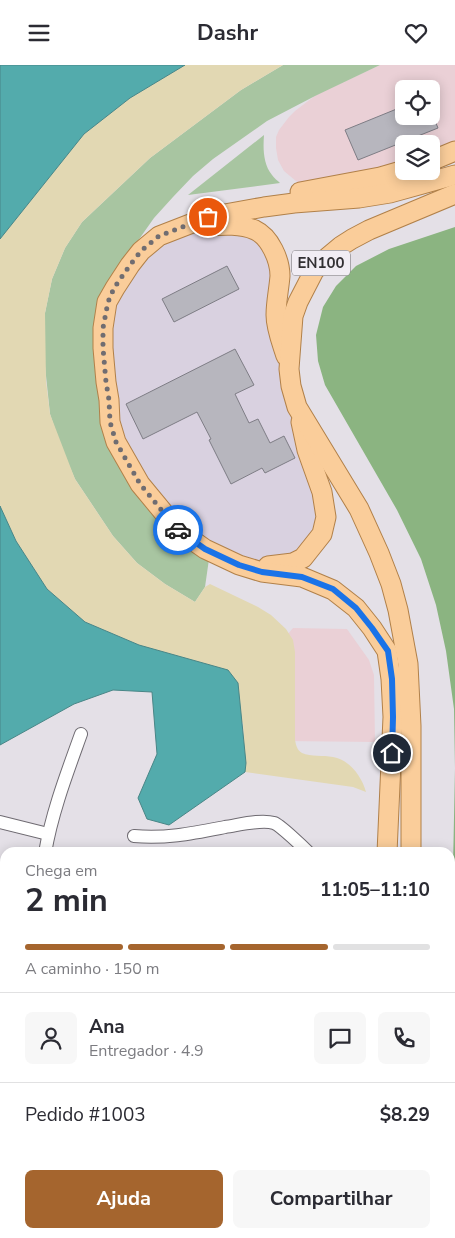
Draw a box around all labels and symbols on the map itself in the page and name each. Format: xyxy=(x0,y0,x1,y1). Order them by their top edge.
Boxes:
pin xyxy=(187,196,229,238)
road number: EN100 xyxy=(292,251,350,275)
courier xyxy=(153,505,203,555)
pin xyxy=(371,732,413,774)

